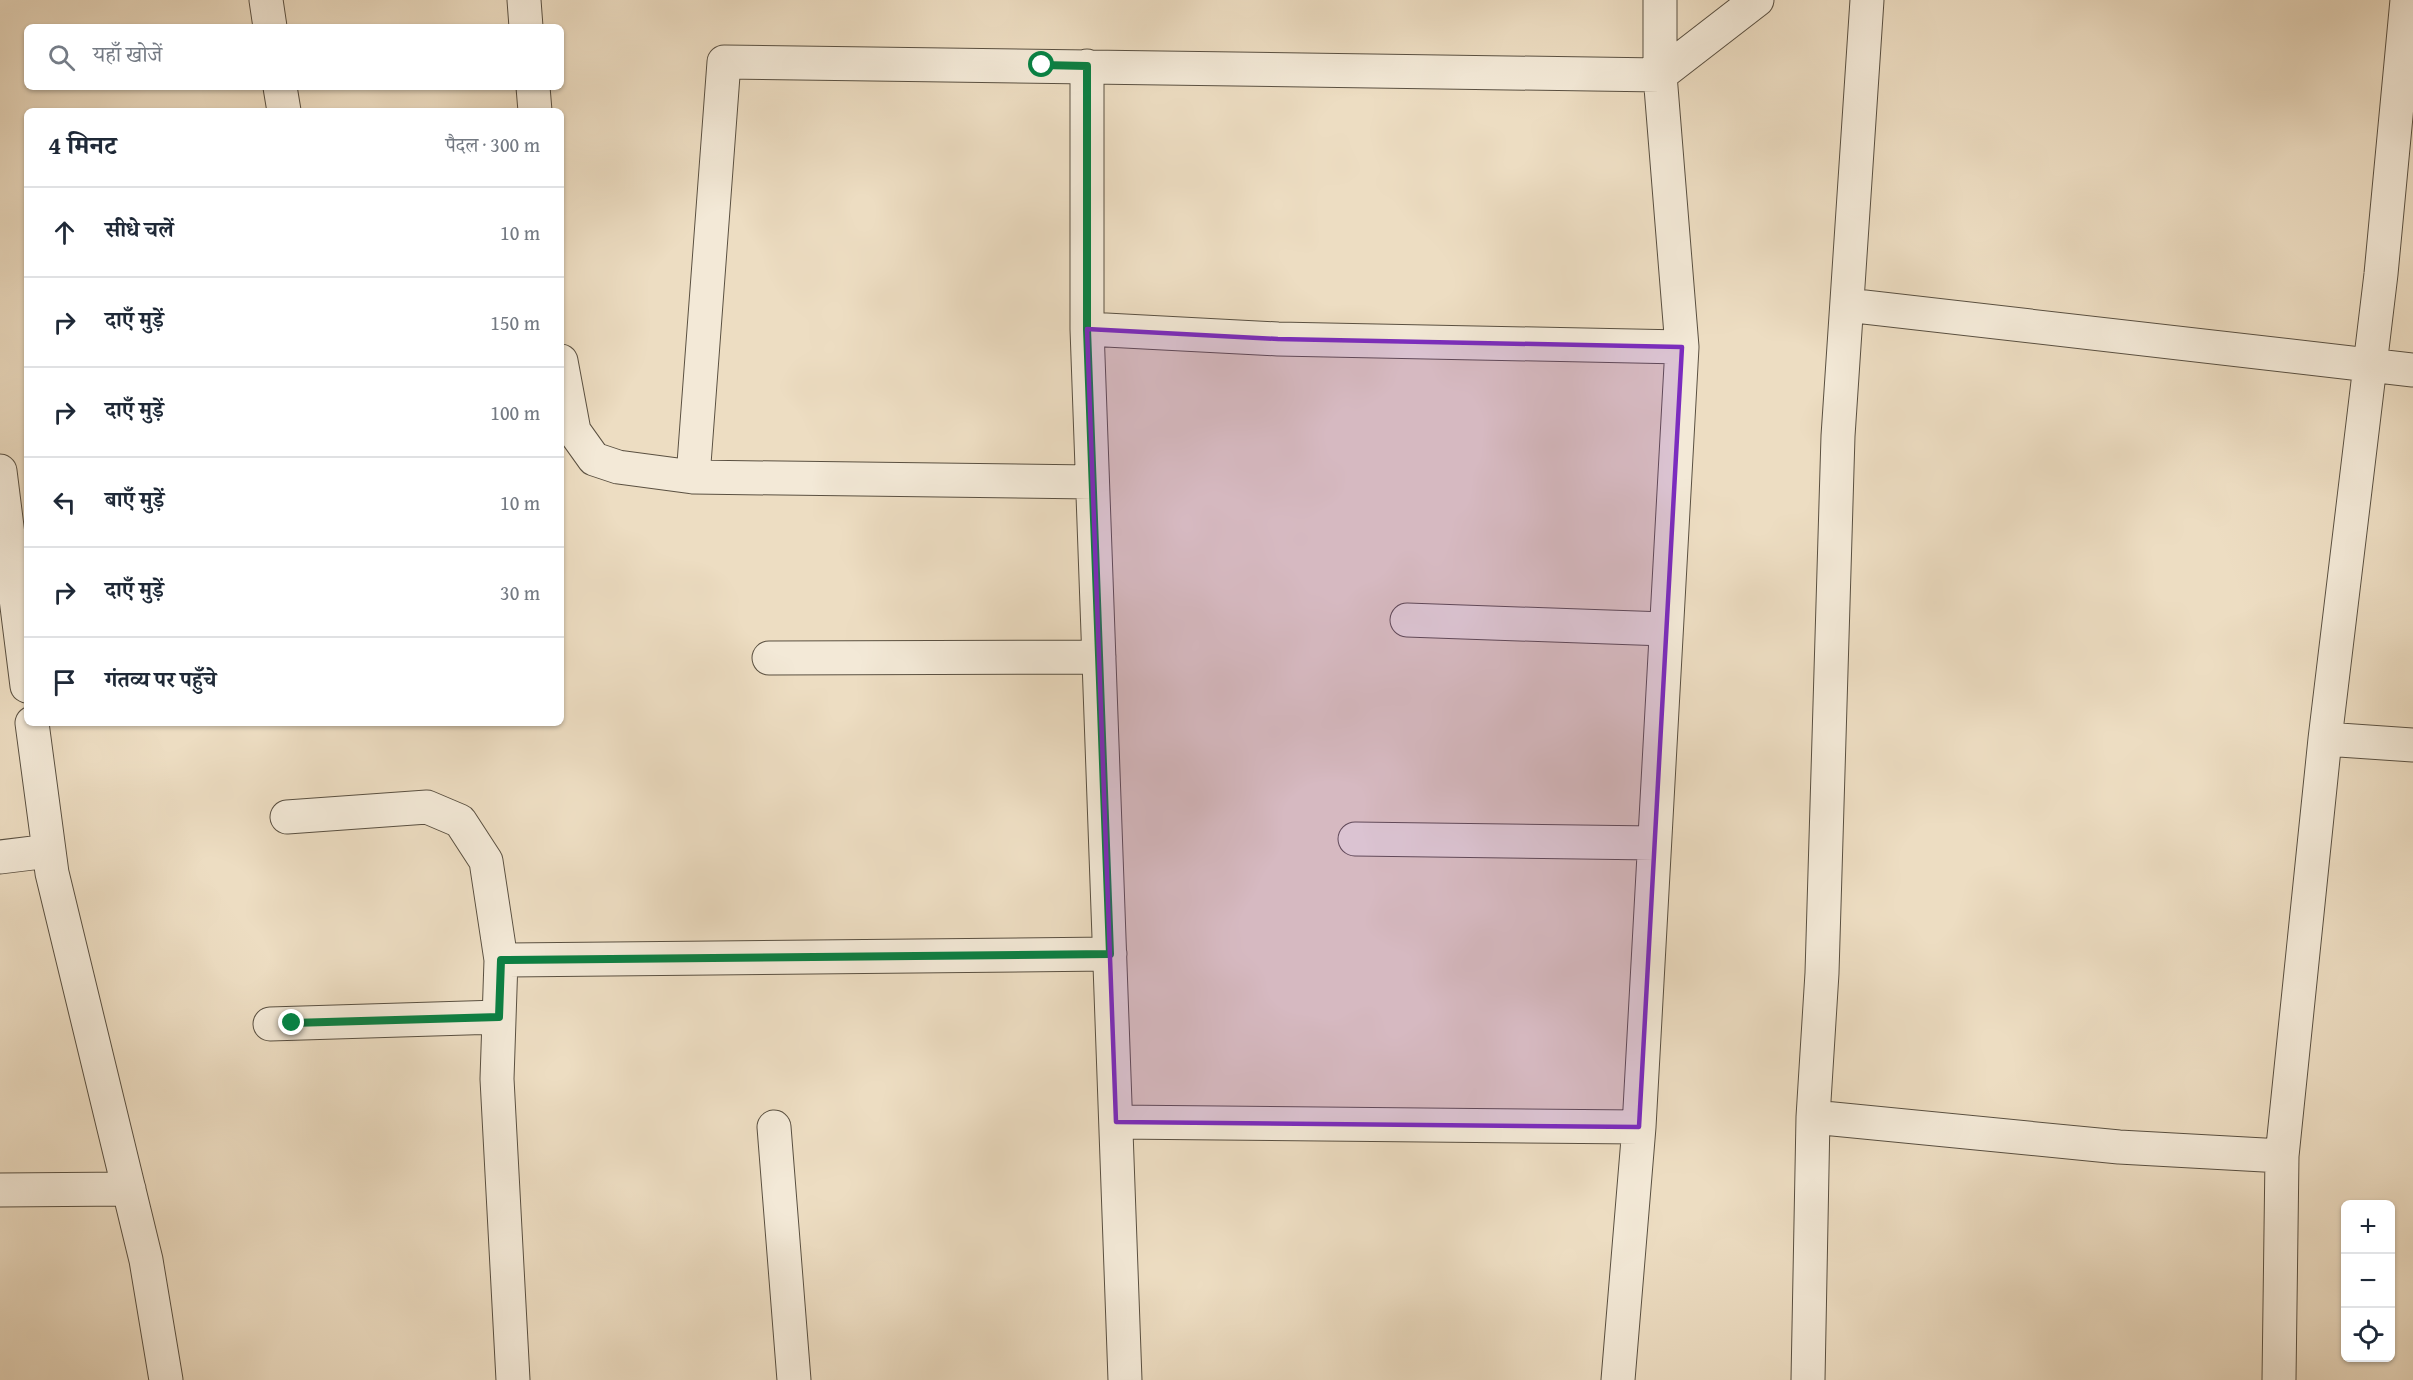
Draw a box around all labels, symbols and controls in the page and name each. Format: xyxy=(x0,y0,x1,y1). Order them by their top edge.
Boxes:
search box xyxy=(24,24,564,90)
text: यहाँ खोजें xyxy=(93,38,162,70)
icon: search xyxy=(45,41,78,74)
route start xyxy=(1028,51,1054,77)
text: 4 मिनट xyxy=(48,125,116,164)
text: पैदल · 300 m xyxy=(446,130,540,159)
text: सीधे चलें xyxy=(105,213,174,245)
icon: ahead xyxy=(48,216,81,249)
text: 10 m xyxy=(500,218,540,247)
text: दाएँ मुड़ें xyxy=(105,303,164,335)
icon: right xyxy=(48,306,81,339)
text: 150 m xyxy=(490,308,540,337)
text: दाएँ मुड़ें xyxy=(105,393,164,425)
icon: right xyxy=(48,396,81,429)
text: 100 m xyxy=(490,398,540,427)
text: बाएँ मुड़ें xyxy=(105,483,164,515)
icon: left xyxy=(48,486,81,519)
text: 10 m xyxy=(500,488,540,517)
text: दाएँ मुड़ें xyxy=(105,573,164,605)
icon: right xyxy=(48,576,81,609)
text: 30 m xyxy=(500,578,540,607)
text: गंतव्य पर पहुँचे xyxy=(105,663,216,695)
icon: arrive xyxy=(48,666,81,699)
route end xyxy=(278,1009,304,1035)
map controls xyxy=(2341,1200,2395,1362)
button: + xyxy=(2341,1200,2395,1254)
button: − xyxy=(2341,1254,2395,1308)
button: locate xyxy=(2341,1308,2395,1362)

